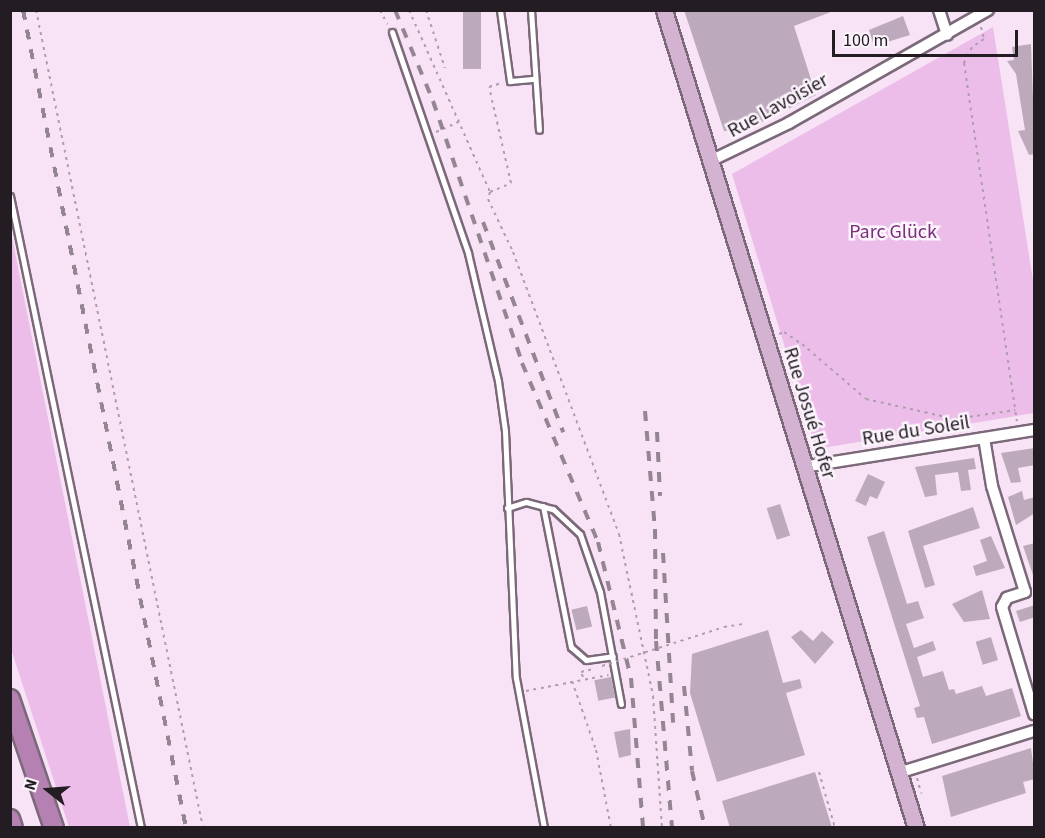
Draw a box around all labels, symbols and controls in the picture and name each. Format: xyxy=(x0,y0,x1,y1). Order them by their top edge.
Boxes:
scale bar xyxy=(835,18,1021,56)
text: 100 m xyxy=(843,28,888,53)
street label: Rue Lavoisier xyxy=(724,69,832,143)
park label: Parc Glück xyxy=(849,220,937,244)
street label: Rue Josué Hofer xyxy=(778,344,840,482)
street label: Rue du Soleil xyxy=(860,411,972,451)
north arrow xyxy=(18,760,78,820)
text: N xyxy=(19,776,43,793)

